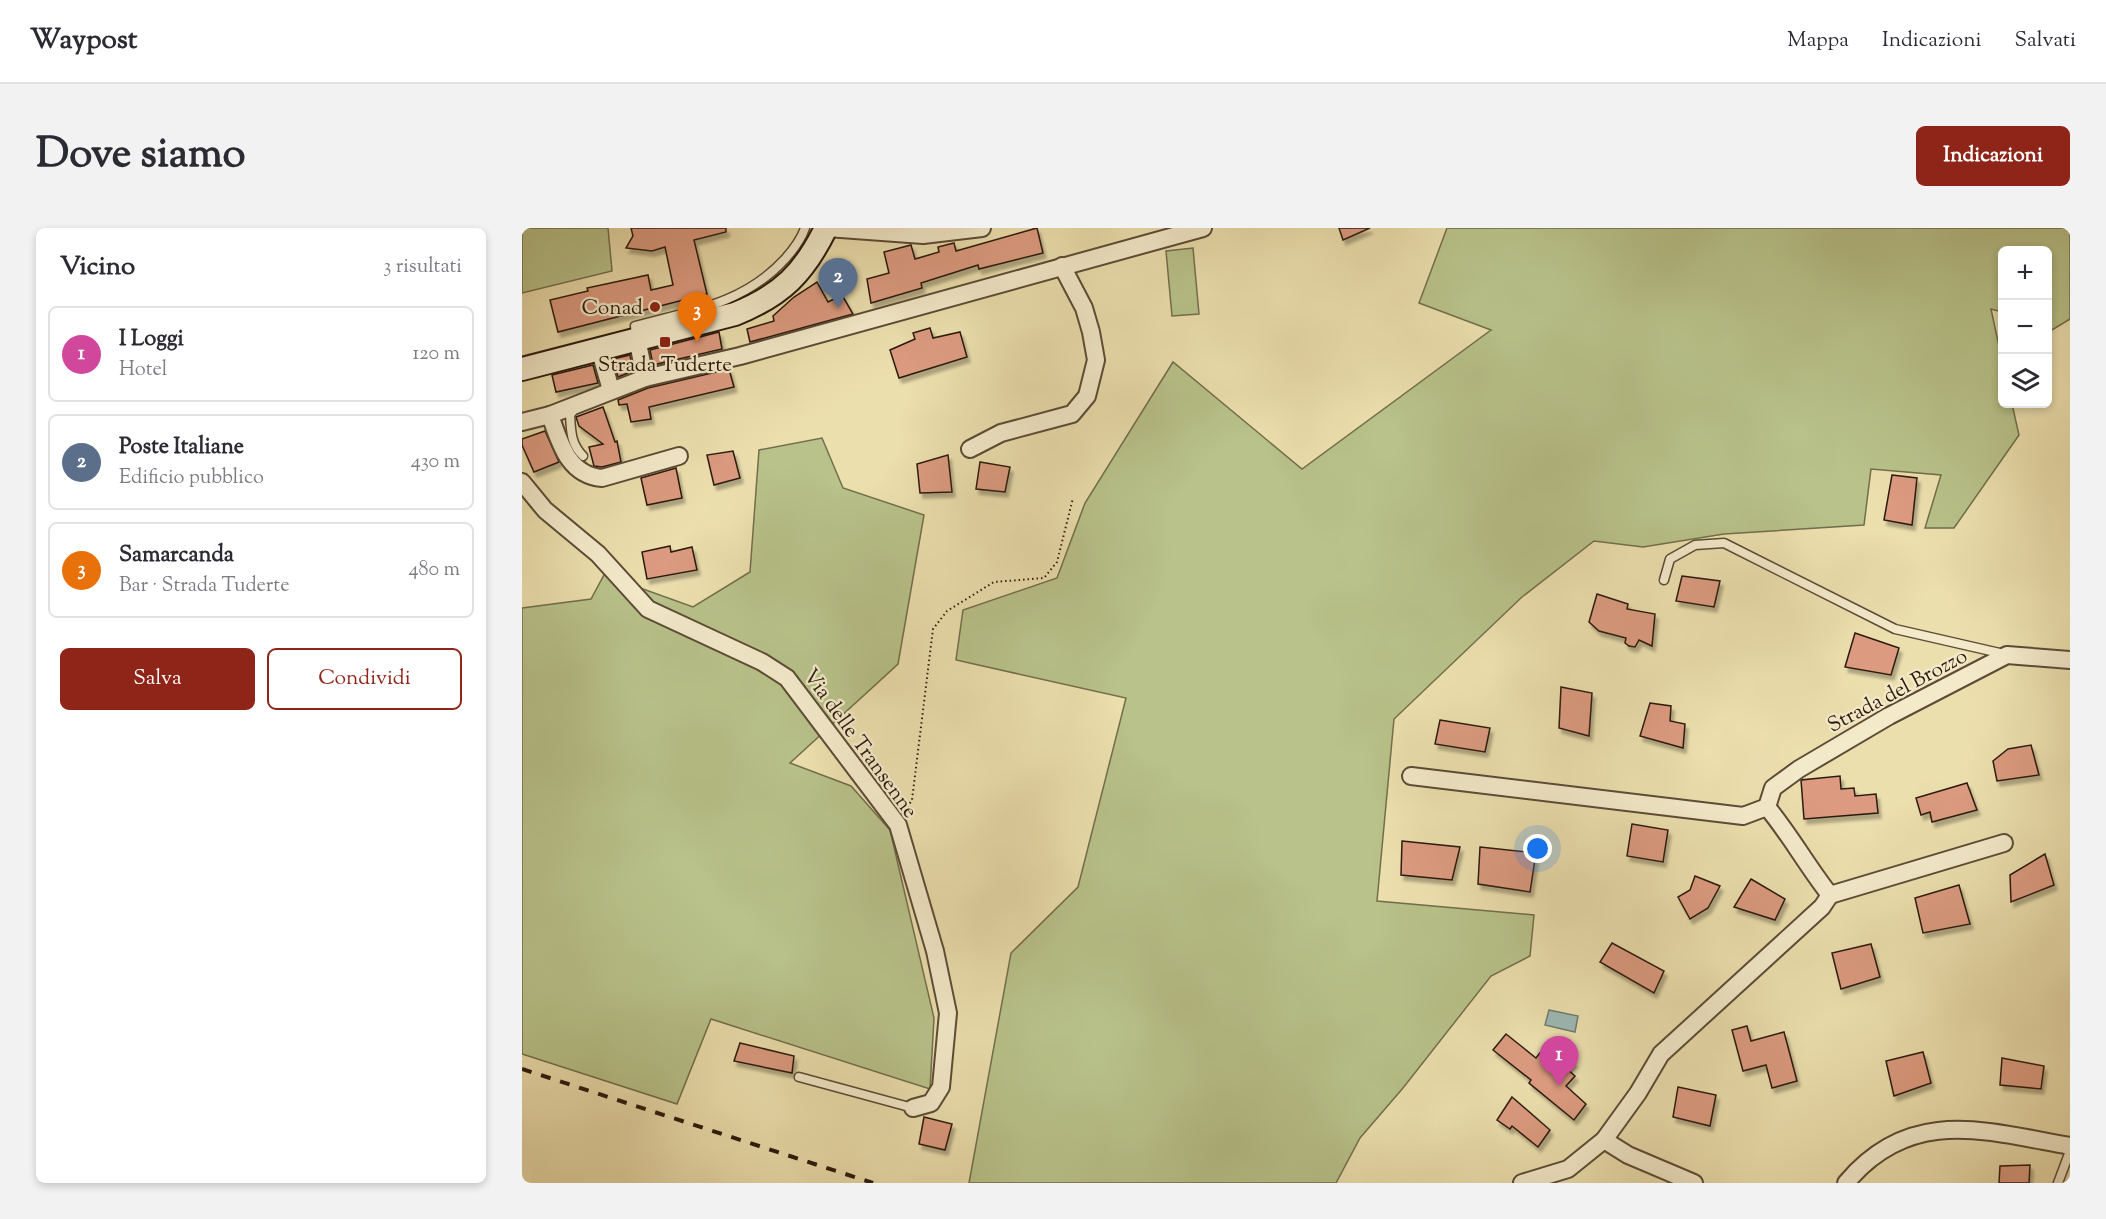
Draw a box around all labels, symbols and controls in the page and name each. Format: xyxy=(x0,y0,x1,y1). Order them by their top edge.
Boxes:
text: Waypost xyxy=(30,21,137,61)
text: Mappa xyxy=(1787,26,1849,56)
text: Indicazioni xyxy=(1882,26,1982,56)
text: Salvati xyxy=(2015,26,2076,56)
text: Dove siamo xyxy=(36,126,245,186)
button: Indicazioni xyxy=(1916,126,2070,186)
map controls xyxy=(1998,246,2052,408)
button: + xyxy=(1998,246,2052,300)
text: Vicino xyxy=(60,249,135,286)
text: 3 risultati xyxy=(383,253,462,282)
pin: 2 xyxy=(818,259,858,308)
pin: 3 xyxy=(678,292,717,342)
place label: Conad xyxy=(582,294,643,324)
marker: Conad xyxy=(648,300,662,314)
button: − xyxy=(1998,300,2052,354)
text: I Loggi xyxy=(119,324,184,356)
marker: Strada Tuderte xyxy=(658,335,672,349)
text: 1 xyxy=(78,340,85,369)
text: 120 m xyxy=(412,340,460,369)
place label: Strada Tuderte xyxy=(598,351,732,381)
button: layers xyxy=(1998,354,2052,408)
text: Hotel xyxy=(119,356,167,385)
text: Poste Italiane xyxy=(119,432,244,464)
text: 2 xyxy=(77,448,86,477)
text: 430 m xyxy=(411,448,460,477)
text: Edificio pubblico xyxy=(119,464,264,493)
text: Samarcanda xyxy=(119,540,234,572)
text: 3 xyxy=(77,556,86,585)
text: 480 m xyxy=(409,556,460,585)
text: Bar · Strada Tuderte xyxy=(119,572,289,601)
street label: Strada del Brozzo xyxy=(1823,642,1973,741)
button: Salva xyxy=(60,648,255,710)
button: Condividi xyxy=(267,648,462,710)
street label: Via delle Transenne xyxy=(795,663,924,825)
your location xyxy=(1523,834,1552,863)
pin: 1 xyxy=(1540,1036,1578,1086)

